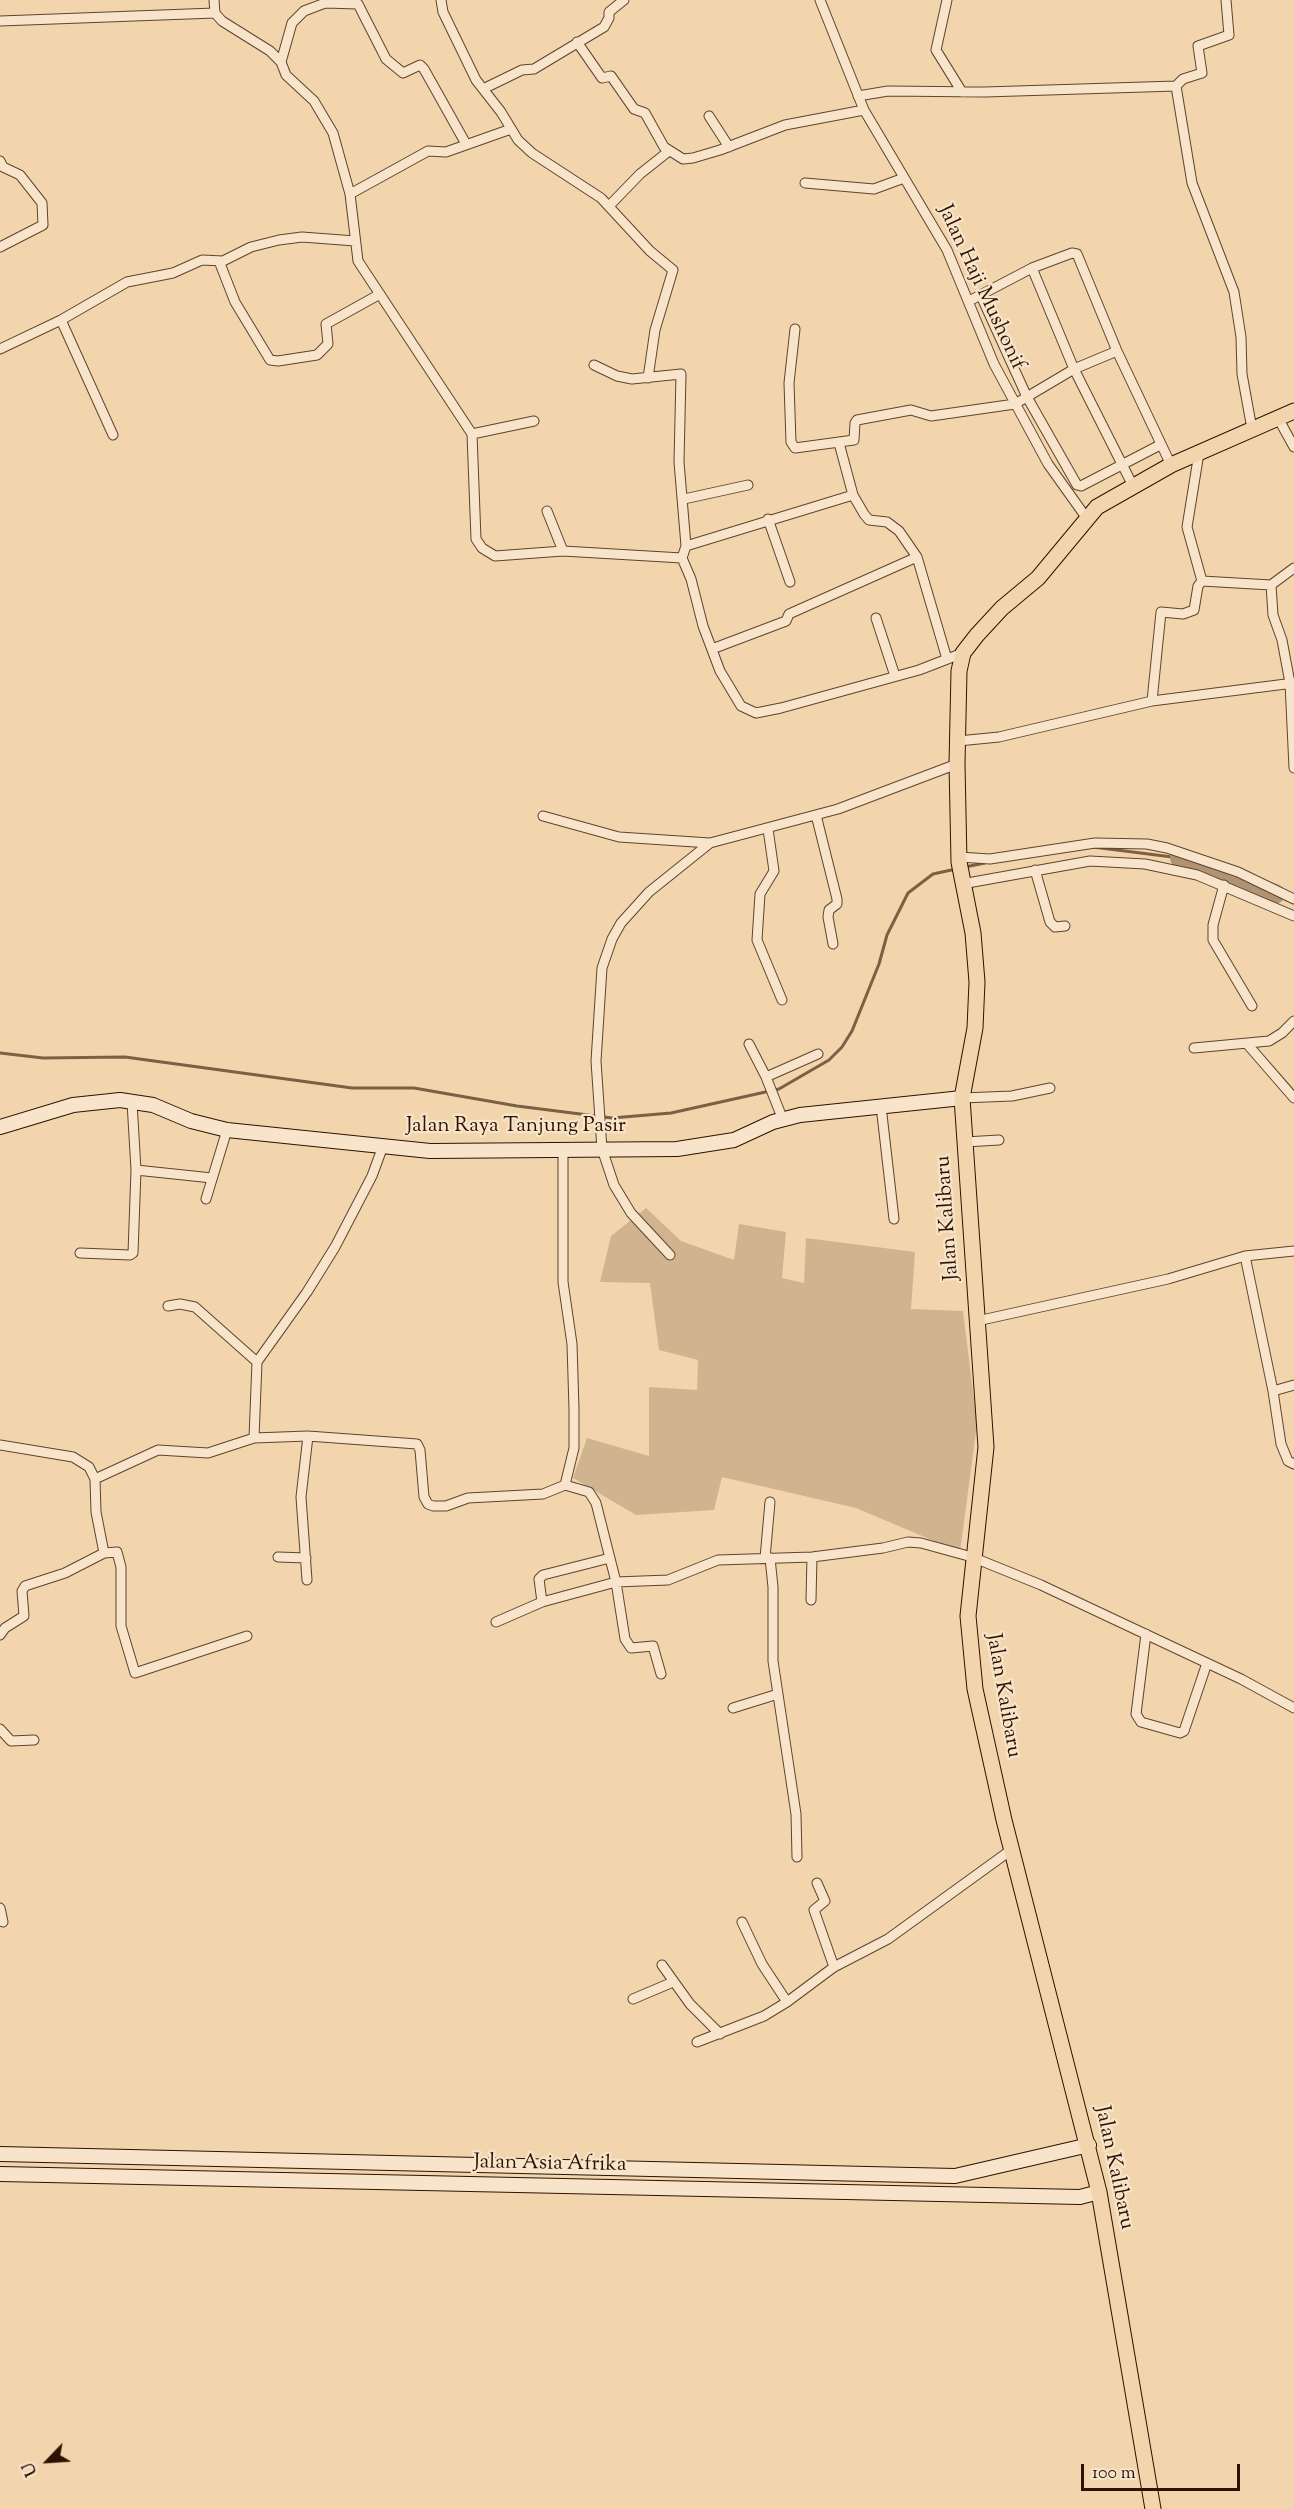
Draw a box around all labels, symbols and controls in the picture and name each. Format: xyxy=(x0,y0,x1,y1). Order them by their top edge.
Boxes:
street label: Jalan Haji Mushonif xyxy=(931,202,1029,374)
street label: Jalan Raya Tanjung Pasir xyxy=(406,1114,626,1140)
street label: Jalan Kalibaru xyxy=(932,1155,966,1281)
street label: Jalan Kalibaru xyxy=(979,1632,1025,1760)
street label: Jalan Kalibaru xyxy=(1088,2104,1138,2232)
street label: Jalan Asia Afrika xyxy=(473,2151,627,2179)
north arrow xyxy=(18,2431,78,2491)
scale bar xyxy=(1084,2452,1243,2490)
text: U xyxy=(18,2458,44,2480)
text: 100 m xyxy=(1092,2461,1136,2487)

